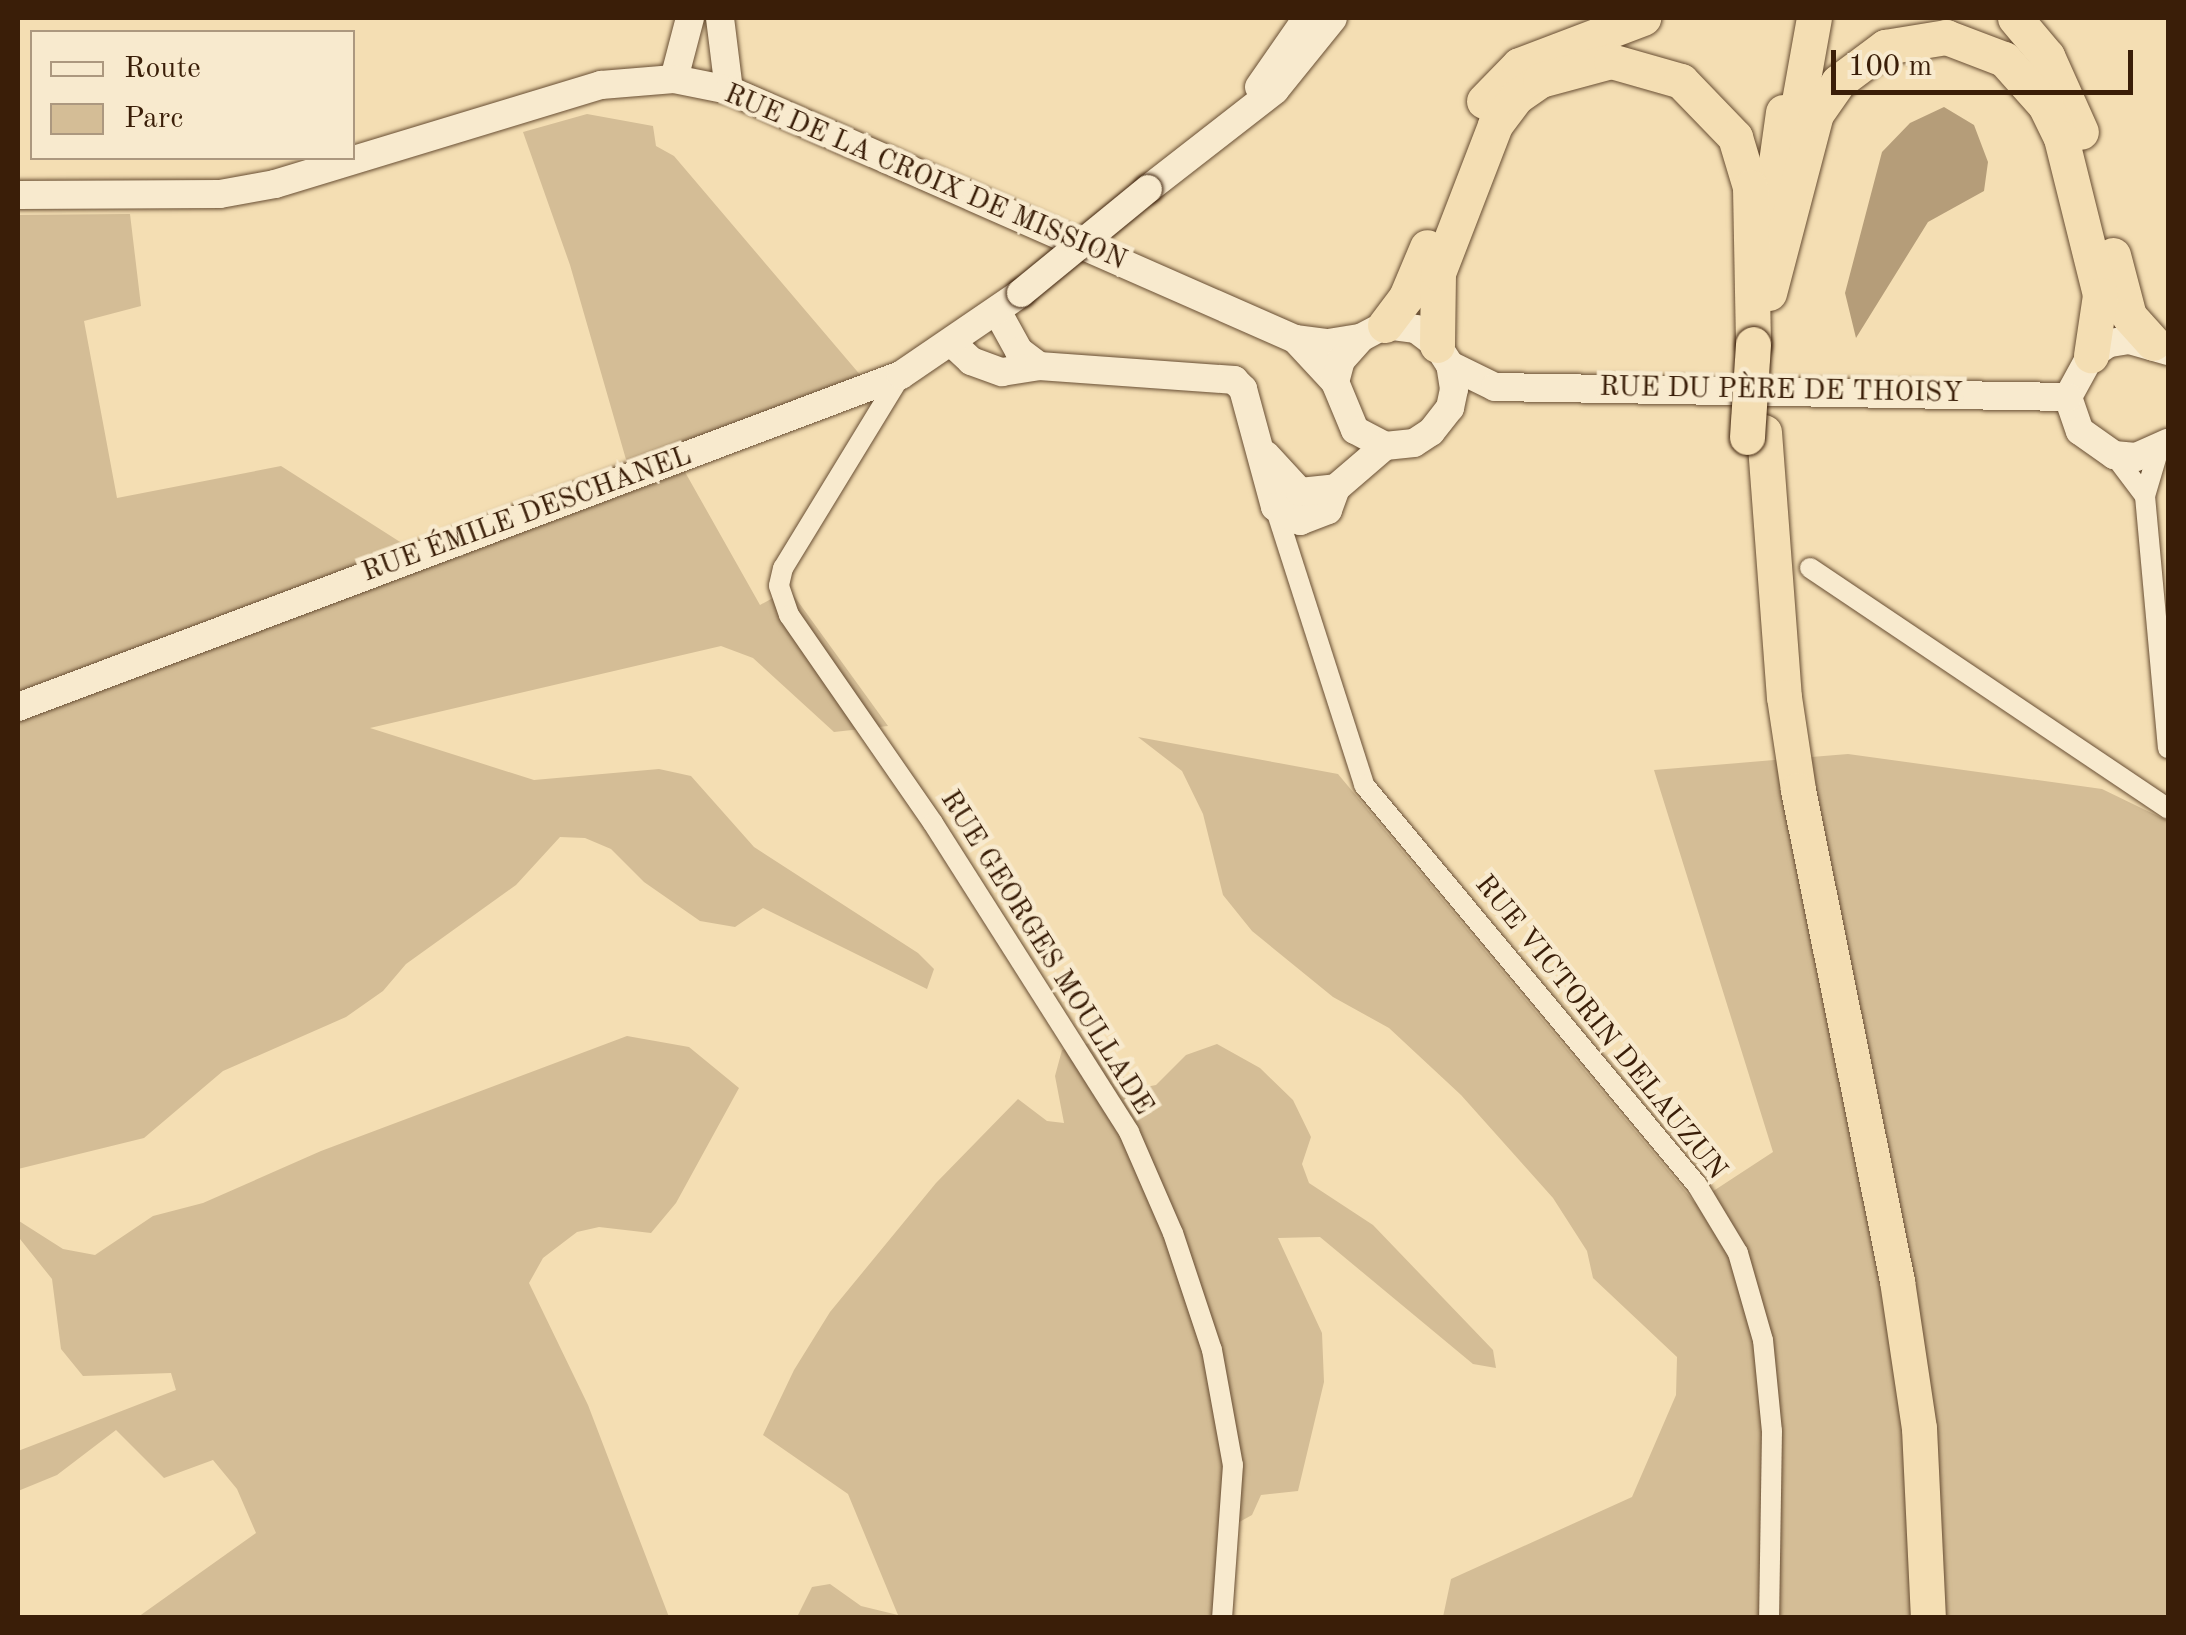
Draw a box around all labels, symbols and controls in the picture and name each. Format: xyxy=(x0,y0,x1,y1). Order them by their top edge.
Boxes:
legend xyxy=(30,30,355,160)
scale bar xyxy=(1836,30,2138,92)
text: 100 m xyxy=(1848,52,1932,82)
text: Route xyxy=(124,54,201,84)
street label: RUE DE LA CROIX DE MISSION xyxy=(719,78,1131,278)
text: Parc xyxy=(124,104,183,134)
street label: RUE DU PÈRE DE THOISY xyxy=(1599,371,1963,411)
street label: RUE ÉMILE DESCHANEL xyxy=(358,440,696,590)
street label: RUE GEORGES MOULLADE xyxy=(932,785,1160,1121)
street label: RUE VICTORIN DELAUZUN xyxy=(1467,869,1733,1187)

